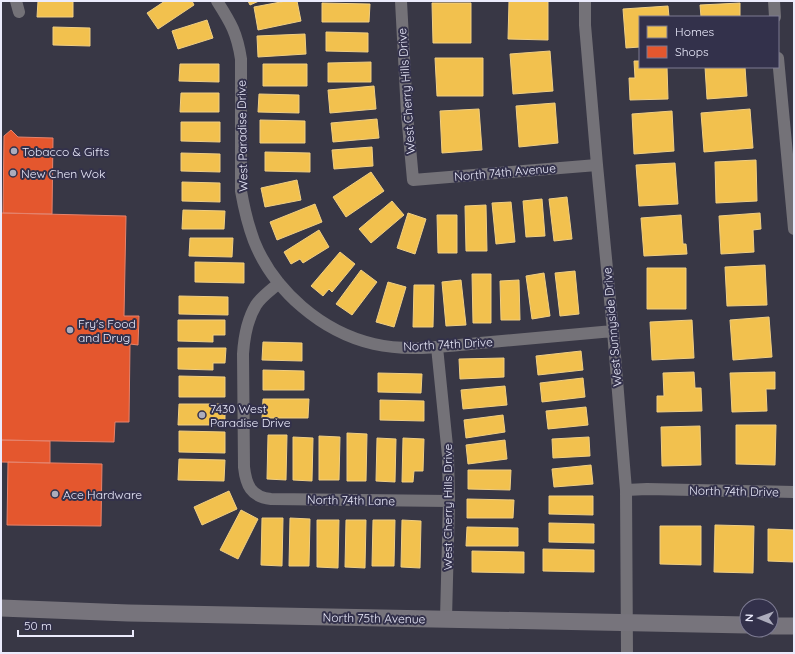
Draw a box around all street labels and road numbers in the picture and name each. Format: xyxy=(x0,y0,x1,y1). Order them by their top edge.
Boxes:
street label: West Cherry Hills Drive xyxy=(394,27,418,155)
street label: West Paradise Drive xyxy=(234,80,250,192)
street label: North 74th Avenue xyxy=(454,160,557,184)
street label: West Sunnyside Drive xyxy=(599,267,625,387)
street label: North 74th Drive xyxy=(403,334,493,354)
street label: West Cherry Hills Drive xyxy=(440,444,455,570)
street label: North 74th Drive xyxy=(689,483,779,499)
street label: North 74th Lane xyxy=(307,492,395,508)
street label: North 75th Avenue xyxy=(323,610,426,626)

